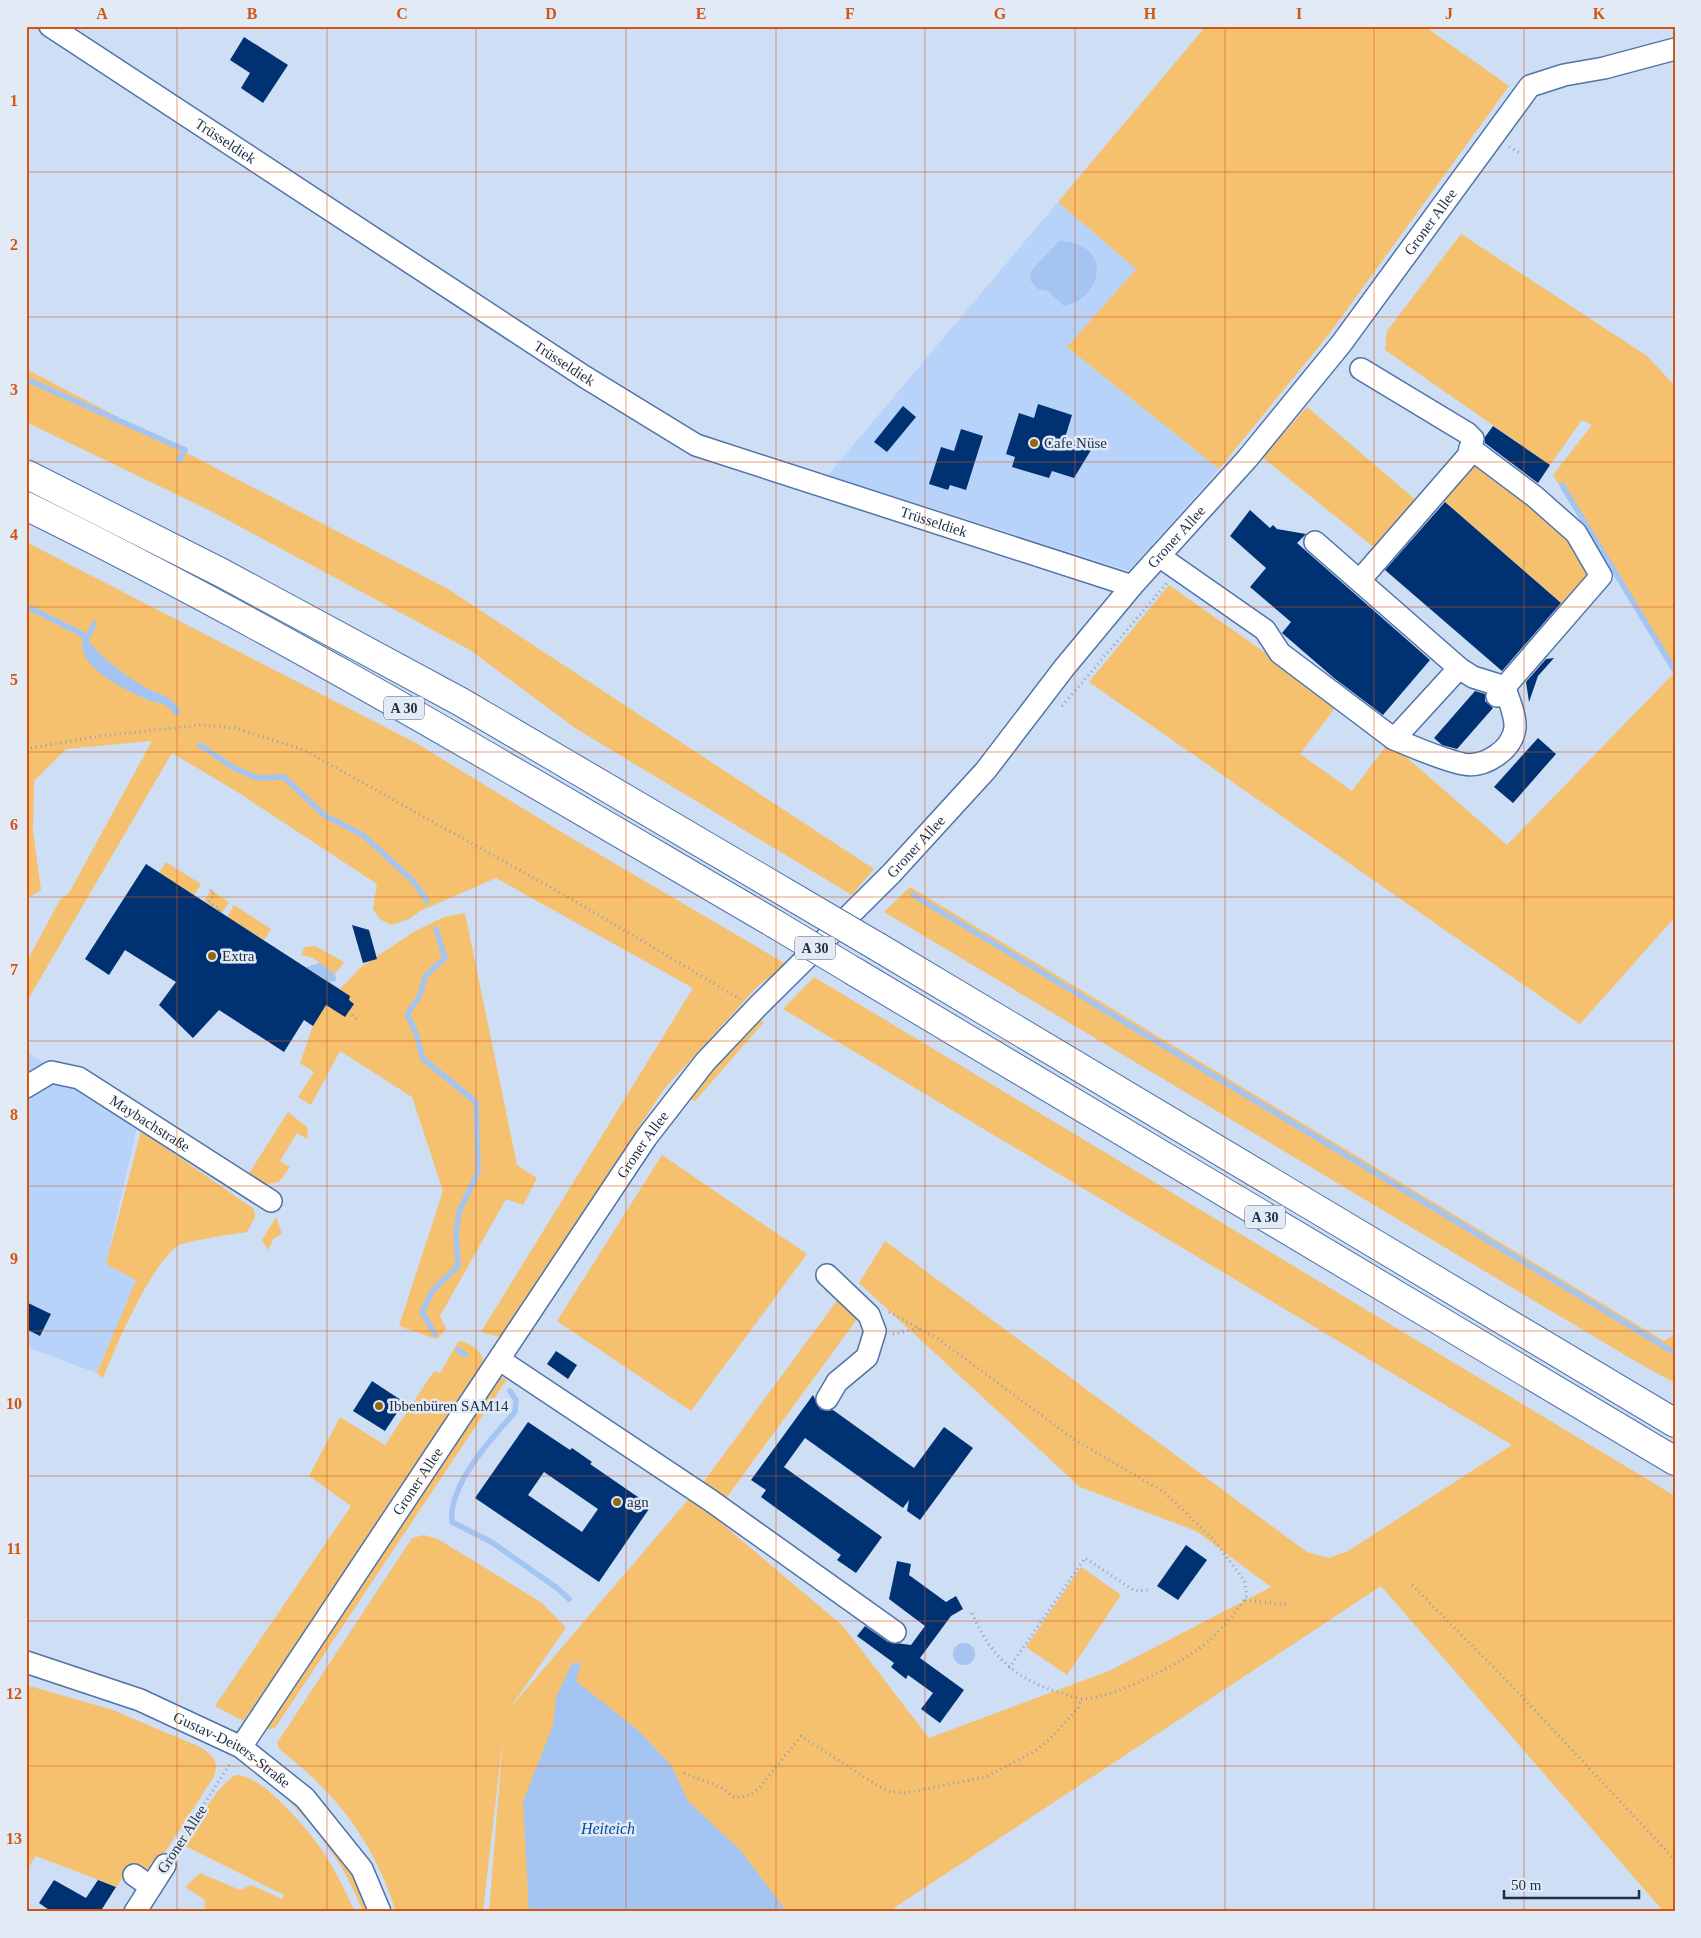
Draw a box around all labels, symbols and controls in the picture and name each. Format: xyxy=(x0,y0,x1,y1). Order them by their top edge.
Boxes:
text: A xyxy=(96,5,108,22)
text: B xyxy=(247,5,258,22)
text: C xyxy=(396,5,408,22)
text: D xyxy=(545,5,557,22)
text: E xyxy=(696,5,706,22)
text: F xyxy=(845,5,855,22)
text: G xyxy=(994,5,1007,22)
text: H xyxy=(1144,5,1157,22)
text: I xyxy=(1296,5,1302,22)
text: J xyxy=(1445,5,1453,22)
text: K xyxy=(1593,5,1606,22)
text: 1 xyxy=(10,92,18,109)
street label: Trüsseldiek xyxy=(192,115,259,167)
street label: Groner Allee xyxy=(1401,186,1460,258)
text: 2 xyxy=(10,236,18,253)
street label: Trüsseldiek xyxy=(531,338,598,389)
text: 3 xyxy=(10,381,18,398)
place label: Cafe Nüse xyxy=(1044,435,1107,451)
marker: Cafe Nüse xyxy=(1028,437,1040,449)
street label: Groner Allee xyxy=(1144,502,1209,571)
street label: Trüsseldiek xyxy=(898,504,970,540)
text: 4 xyxy=(10,526,18,543)
text: 5 xyxy=(10,671,18,688)
road number: A 30 xyxy=(384,696,424,720)
street label: Groner Allee xyxy=(884,812,948,881)
text: 6 xyxy=(10,816,18,833)
road number: A 30 xyxy=(795,936,835,960)
place label: Extra xyxy=(222,948,255,964)
marker: Extra xyxy=(206,950,218,962)
text: 7 xyxy=(10,961,18,978)
street label: Maybachstraße xyxy=(107,1092,193,1155)
text: 8 xyxy=(10,1106,18,1123)
street label: Groner Allee xyxy=(614,1108,672,1181)
road number: A 30 xyxy=(1245,1206,1285,1228)
text: 9 xyxy=(10,1250,18,1267)
text: 10 xyxy=(6,1395,22,1412)
place label: Ibbenbüren SAM14 xyxy=(389,1398,509,1414)
marker: Ibbenbüren SAM14 xyxy=(373,1400,385,1412)
street label: Groner Allee xyxy=(389,1444,446,1518)
place label: agn xyxy=(627,1494,649,1510)
marker: agn xyxy=(611,1496,623,1508)
text: 11 xyxy=(6,1540,22,1557)
text: 12 xyxy=(6,1685,22,1702)
street label: Gustav-Deiters-Straße xyxy=(171,1709,294,1791)
street label: Groner Allee xyxy=(154,1802,210,1876)
water label: Heiteich xyxy=(580,1820,635,1837)
text: 13 xyxy=(6,1830,22,1847)
scale bar xyxy=(1504,1868,1638,1900)
text: 50 m xyxy=(1511,1877,1542,1893)

